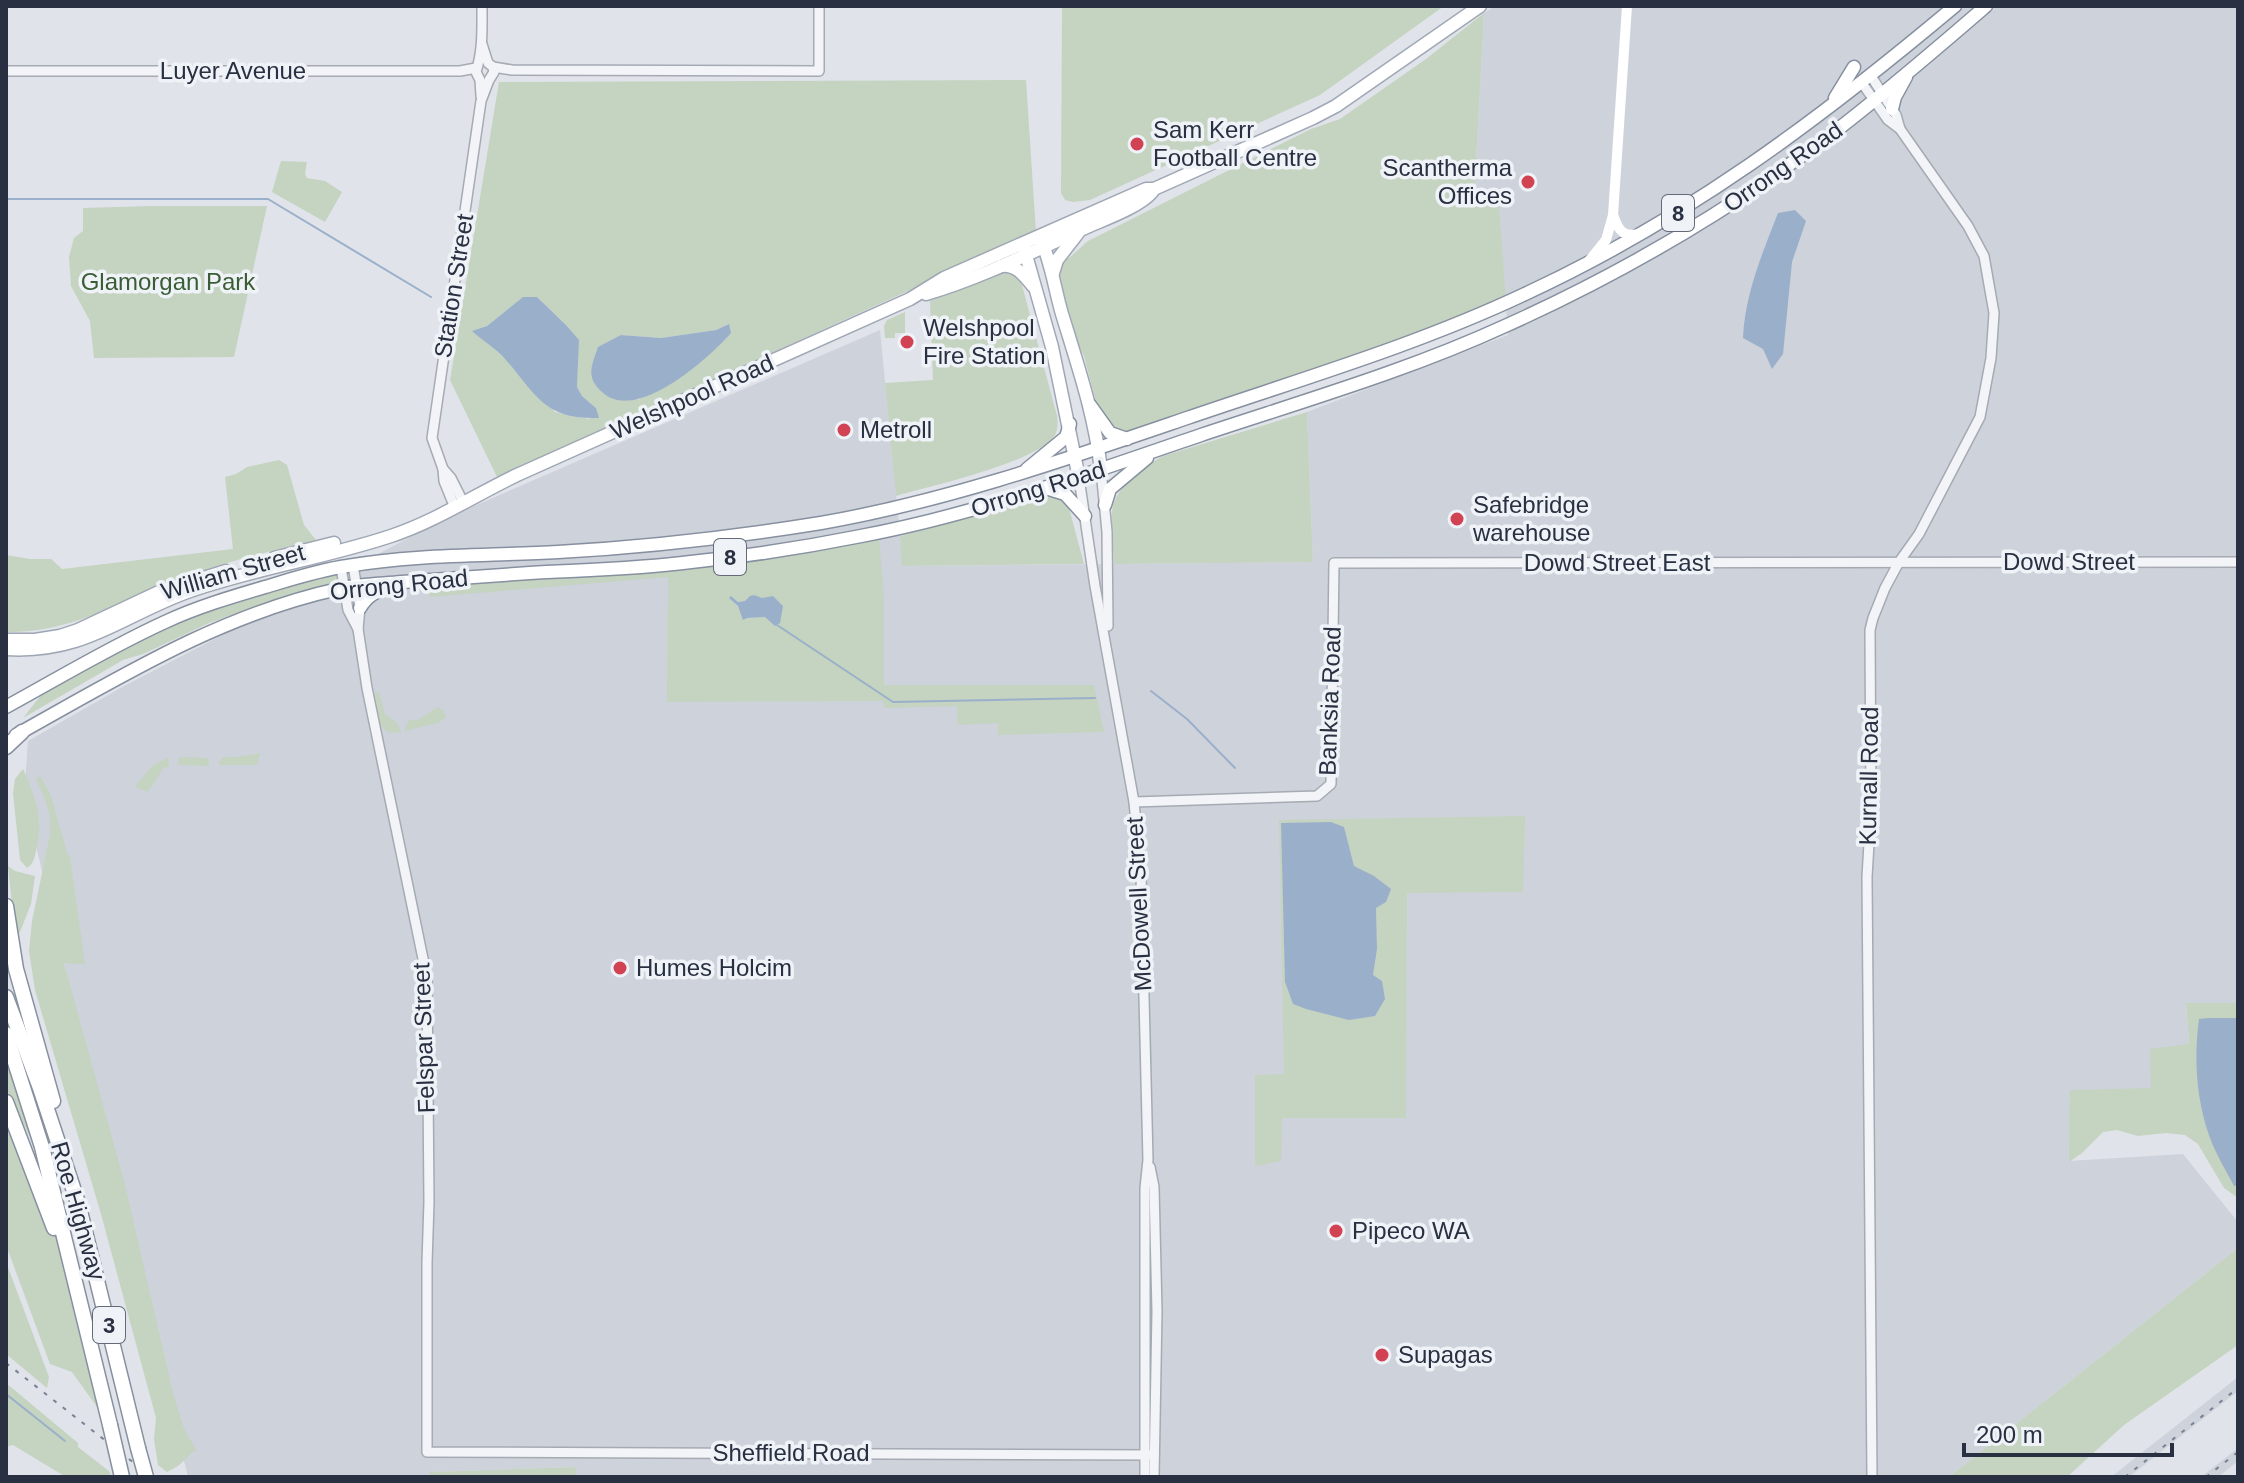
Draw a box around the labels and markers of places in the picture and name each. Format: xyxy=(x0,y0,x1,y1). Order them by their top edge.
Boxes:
place label: Sam Kerr Football Centre xyxy=(1153,116,1317,171)
marker: Sam Kerr Football Centre xyxy=(1128,135,1146,153)
place label: Scantherma Offices xyxy=(1383,154,1513,209)
marker: Scantherma Offices xyxy=(1519,173,1537,191)
place label: Welshpool Fire Station xyxy=(923,314,1046,369)
marker: Welshpool Fire Station xyxy=(898,333,916,351)
place label: Metroll xyxy=(860,416,932,443)
marker: Metroll xyxy=(835,421,853,439)
place label: Safebridge warehouse xyxy=(1472,491,1590,546)
marker: Safebridge warehouse xyxy=(1448,510,1466,528)
place label: Humes Holcim xyxy=(636,954,792,981)
marker: Humes Holcim xyxy=(611,959,629,977)
place label: Pipeco WA xyxy=(1352,1217,1470,1244)
marker: Pipeco WA xyxy=(1327,1222,1345,1240)
place label: Supagas xyxy=(1398,1341,1493,1368)
marker: Supagas xyxy=(1373,1346,1391,1364)

